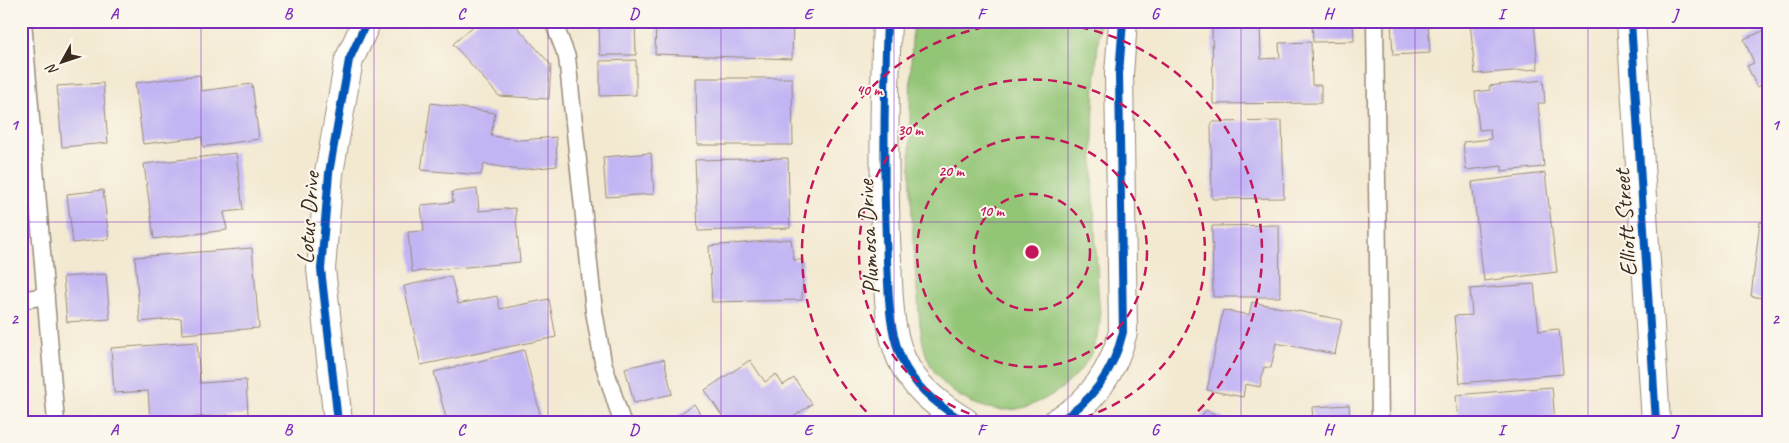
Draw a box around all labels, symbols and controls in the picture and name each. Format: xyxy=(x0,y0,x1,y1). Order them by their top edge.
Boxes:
text: A xyxy=(110,4,120,24)
text: B xyxy=(284,4,294,24)
text: C xyxy=(457,4,467,24)
text: D xyxy=(629,4,640,24)
text: E xyxy=(804,4,815,24)
text: F xyxy=(977,4,988,24)
text: G xyxy=(1151,4,1161,24)
text: H xyxy=(1323,4,1335,24)
text: I xyxy=(1498,4,1508,24)
text: J xyxy=(1671,4,1680,24)
north arrow xyxy=(38,38,88,88)
text: N xyxy=(42,59,62,79)
text: 40 m xyxy=(856,81,883,100)
text: 1 xyxy=(10,115,19,135)
text: 1 xyxy=(1771,115,1780,135)
text: 30 m xyxy=(897,121,924,140)
text: 20 m xyxy=(938,162,965,181)
street label: Elliott Street xyxy=(1606,166,1644,278)
street label: Lotus Drive xyxy=(290,169,326,265)
street label: Plumosa Drive xyxy=(850,177,886,295)
text: 10 m xyxy=(978,202,1005,221)
centre of rings xyxy=(1023,243,1041,261)
text: 2 xyxy=(10,309,19,329)
text: 2 xyxy=(1771,309,1780,329)
text: A xyxy=(110,420,120,440)
text: B xyxy=(284,420,294,440)
text: C xyxy=(457,420,467,440)
text: D xyxy=(629,420,640,440)
text: E xyxy=(804,420,815,440)
text: F xyxy=(977,420,988,440)
text: G xyxy=(1151,420,1161,440)
text: H xyxy=(1323,420,1335,440)
text: I xyxy=(1498,420,1508,440)
text: J xyxy=(1671,420,1680,440)

